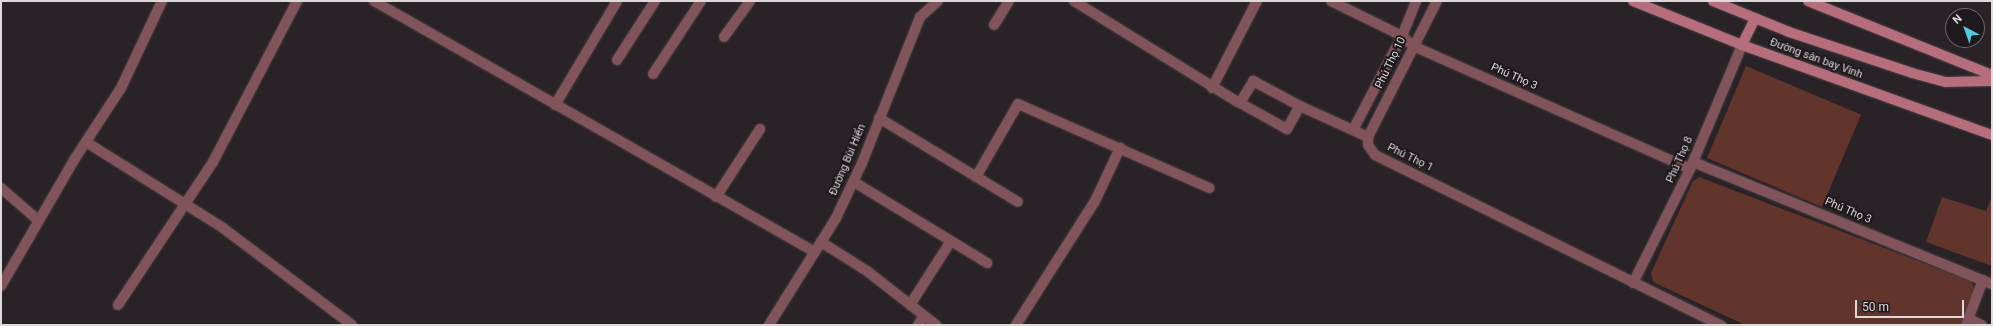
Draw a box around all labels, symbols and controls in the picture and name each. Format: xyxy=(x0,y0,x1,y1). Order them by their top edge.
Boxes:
north arrow xyxy=(1945,8,1985,48)
text: N xyxy=(1950,12,1965,27)
street label: Phú Thọ 10 xyxy=(1373,35,1409,91)
street label: Đường sân bay Vinh xyxy=(1768,36,1864,82)
street label: Phú Thọ 3 xyxy=(1489,61,1539,93)
street label: Đường Bùi Hiển xyxy=(827,122,869,198)
street label: Phú Thọ 8 xyxy=(1664,135,1696,185)
street label: Phú Thọ 1 xyxy=(1385,141,1435,175)
street label: Phú Thọ 3 xyxy=(1823,195,1873,227)
scale bar xyxy=(1857,292,1966,318)
text: 50 m xyxy=(1862,300,1889,314)

